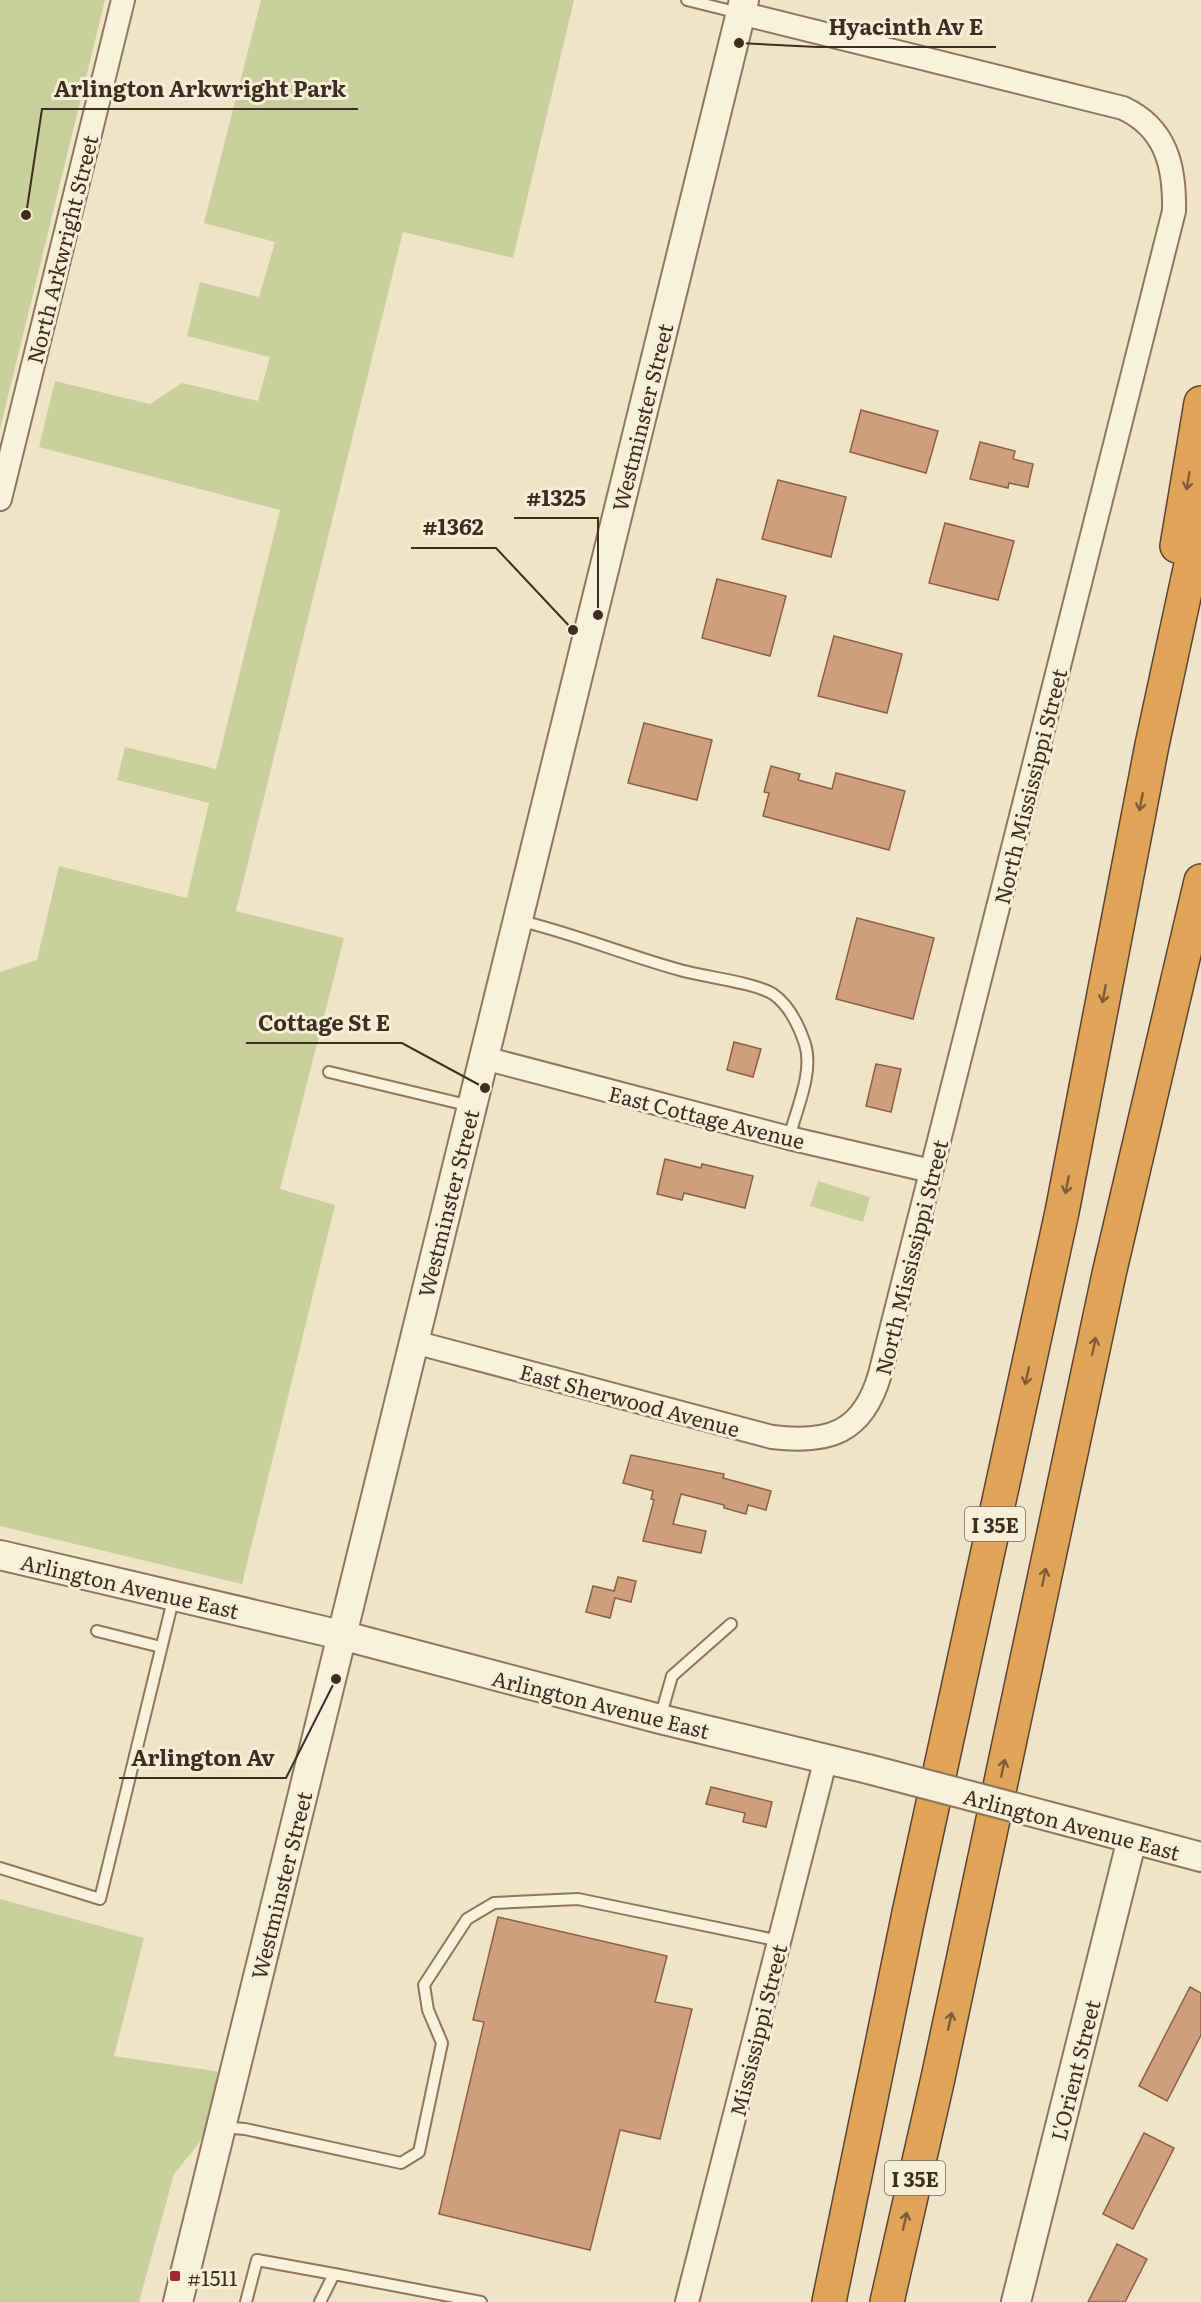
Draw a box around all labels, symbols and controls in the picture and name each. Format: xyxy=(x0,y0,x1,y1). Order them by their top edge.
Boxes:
callout: Hyacinth Av E xyxy=(817,7,996,47)
text: Hyacinth Av E xyxy=(829,9,983,42)
callout: Arlington Arkwright Park xyxy=(42,69,358,109)
text: Arlington Arkwright Park xyxy=(54,71,346,104)
street label: North Arkwright Street xyxy=(18,131,105,367)
street label: Westminster Street xyxy=(603,319,679,514)
one-way arrow xyxy=(1182,471,1193,491)
callout: #1325 xyxy=(514,478,598,518)
text: #1325 xyxy=(526,480,586,513)
callout: #1362 xyxy=(411,508,496,548)
text: #1362 xyxy=(422,509,484,542)
street label: North Mississippi Street xyxy=(985,664,1073,907)
one-way arrow xyxy=(1135,792,1146,812)
one-way arrow xyxy=(1098,984,1109,1003)
callout: Cottage St E xyxy=(246,1003,402,1043)
text: Cottage St E xyxy=(258,1005,390,1038)
street label: East Cottage Avenue xyxy=(606,1077,809,1155)
street label: Westminster Street xyxy=(409,1105,485,1300)
street label: North Mississippi Street xyxy=(866,1135,954,1378)
one-way arrow xyxy=(1061,1175,1072,1195)
one-way arrow xyxy=(1089,1337,1100,1356)
street label: East Sherwood Avenue xyxy=(517,1355,744,1443)
one-way arrow xyxy=(1020,1366,1032,1385)
road number: I 35E xyxy=(965,1507,1025,1541)
street label: Arlington Avenue East xyxy=(18,1545,243,1625)
one-way arrow xyxy=(1039,1568,1050,1588)
street label: Arlington Avenue East xyxy=(489,1661,713,1745)
callout: Arlington Av xyxy=(119,1738,286,1778)
text: Arlington Av xyxy=(131,1740,275,1773)
one-way arrow xyxy=(998,1759,1009,1778)
street label: Arlington Avenue East xyxy=(960,1779,1184,1867)
street label: Westminster Street xyxy=(242,1787,318,1982)
street label: Mississippi Street xyxy=(721,1940,794,2120)
street label: L'Orient Street xyxy=(1041,1996,1107,2144)
one-way arrow xyxy=(945,2011,956,2031)
road number: I 35E xyxy=(885,2161,945,2195)
one-way arrow xyxy=(900,2212,911,2231)
place label: #1511 xyxy=(187,2261,238,2292)
marker: #1511 xyxy=(168,2269,182,2283)

